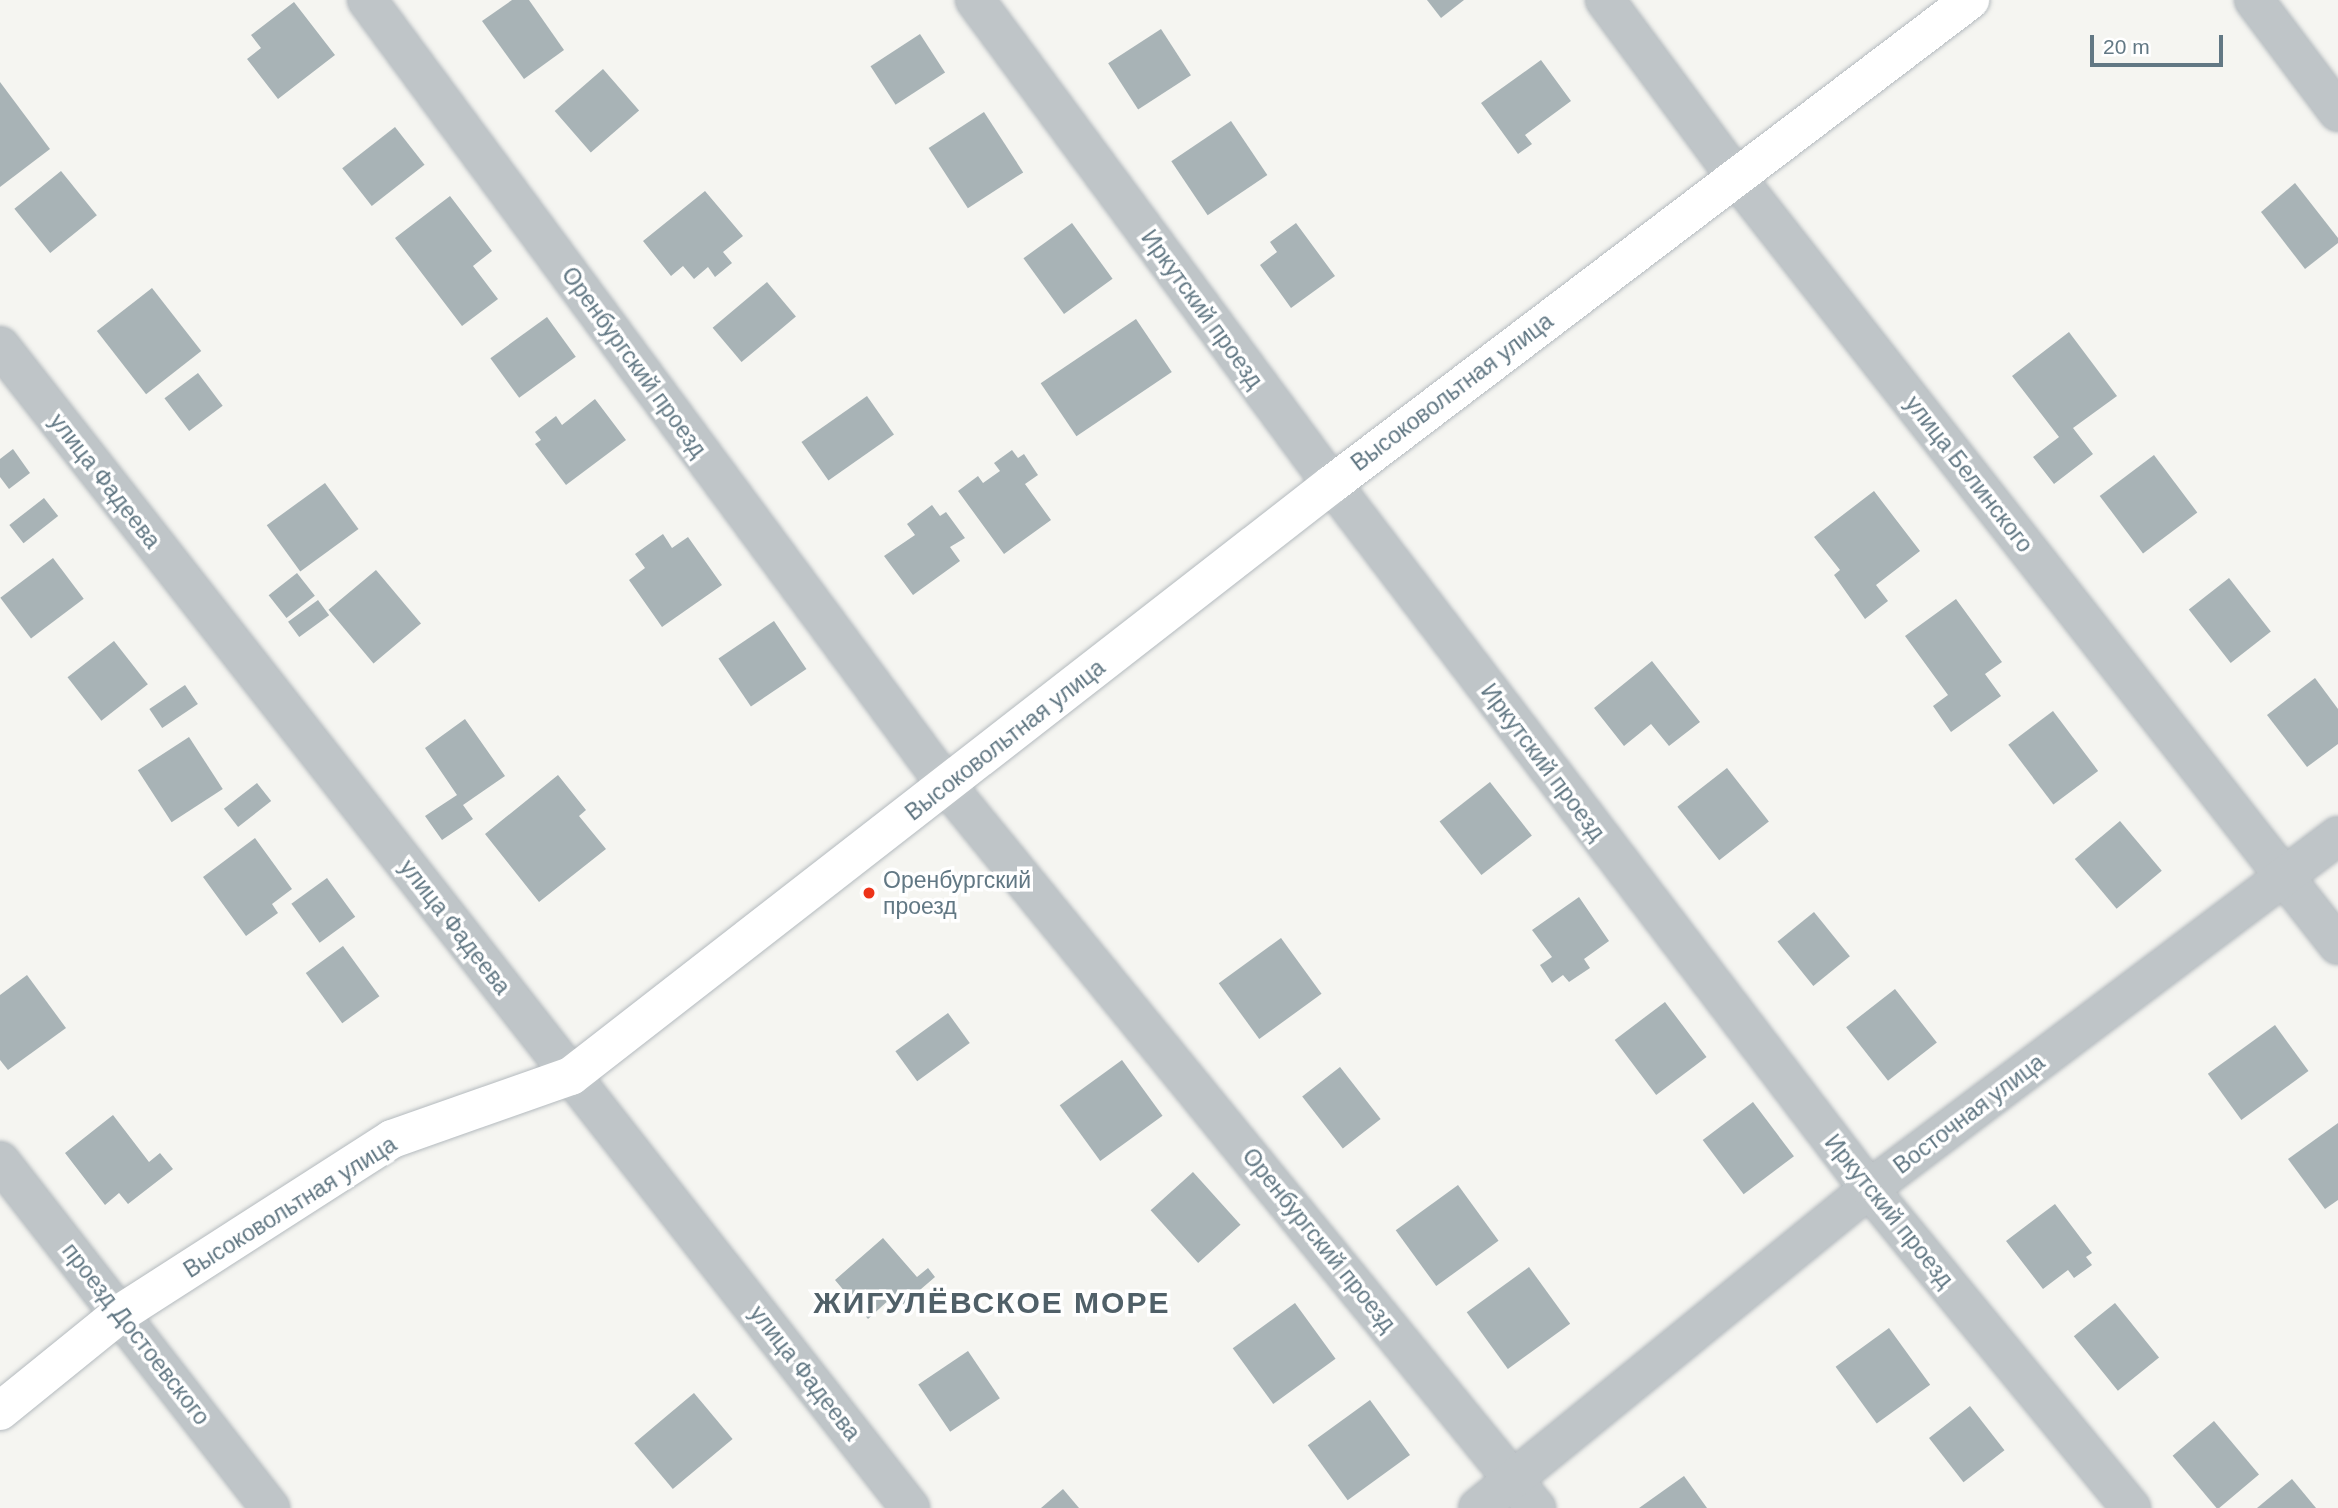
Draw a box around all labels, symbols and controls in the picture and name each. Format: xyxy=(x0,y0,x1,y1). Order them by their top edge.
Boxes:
scale bar xyxy=(2093,21,2226,65)
text: 20 m xyxy=(2103,35,2150,58)
street label: Иркутский проезд xyxy=(1135,224,1269,394)
street label: Оренбургский проезд xyxy=(556,262,712,462)
street label: Высоковольтная улица xyxy=(1346,307,1558,477)
street label: улица Белинского xyxy=(1899,390,2039,558)
street label: улица Фадеева xyxy=(44,408,166,554)
street label: Высоковольтная улица xyxy=(900,654,1110,826)
street label: Иркутский проезд xyxy=(1475,678,1611,846)
street label: улица Фадеева xyxy=(394,854,516,1000)
place label: Оренбургский проезд xyxy=(883,866,1031,920)
marker: Оренбургский проезд xyxy=(861,885,877,901)
street label: Восточная улица xyxy=(1888,1048,2050,1180)
street label: Иркутский проезд xyxy=(1819,1129,1959,1293)
street label: Высоковольтная улица xyxy=(179,1130,401,1284)
street label: Оренбургский проезд xyxy=(1236,1143,1402,1337)
street label: проезд Достоевского xyxy=(56,1237,216,1431)
district label: ЖИГУЛЁВСКОЕ МОРЕ xyxy=(816,1285,1168,1321)
street label: улица Фадеева xyxy=(744,1300,866,1446)

